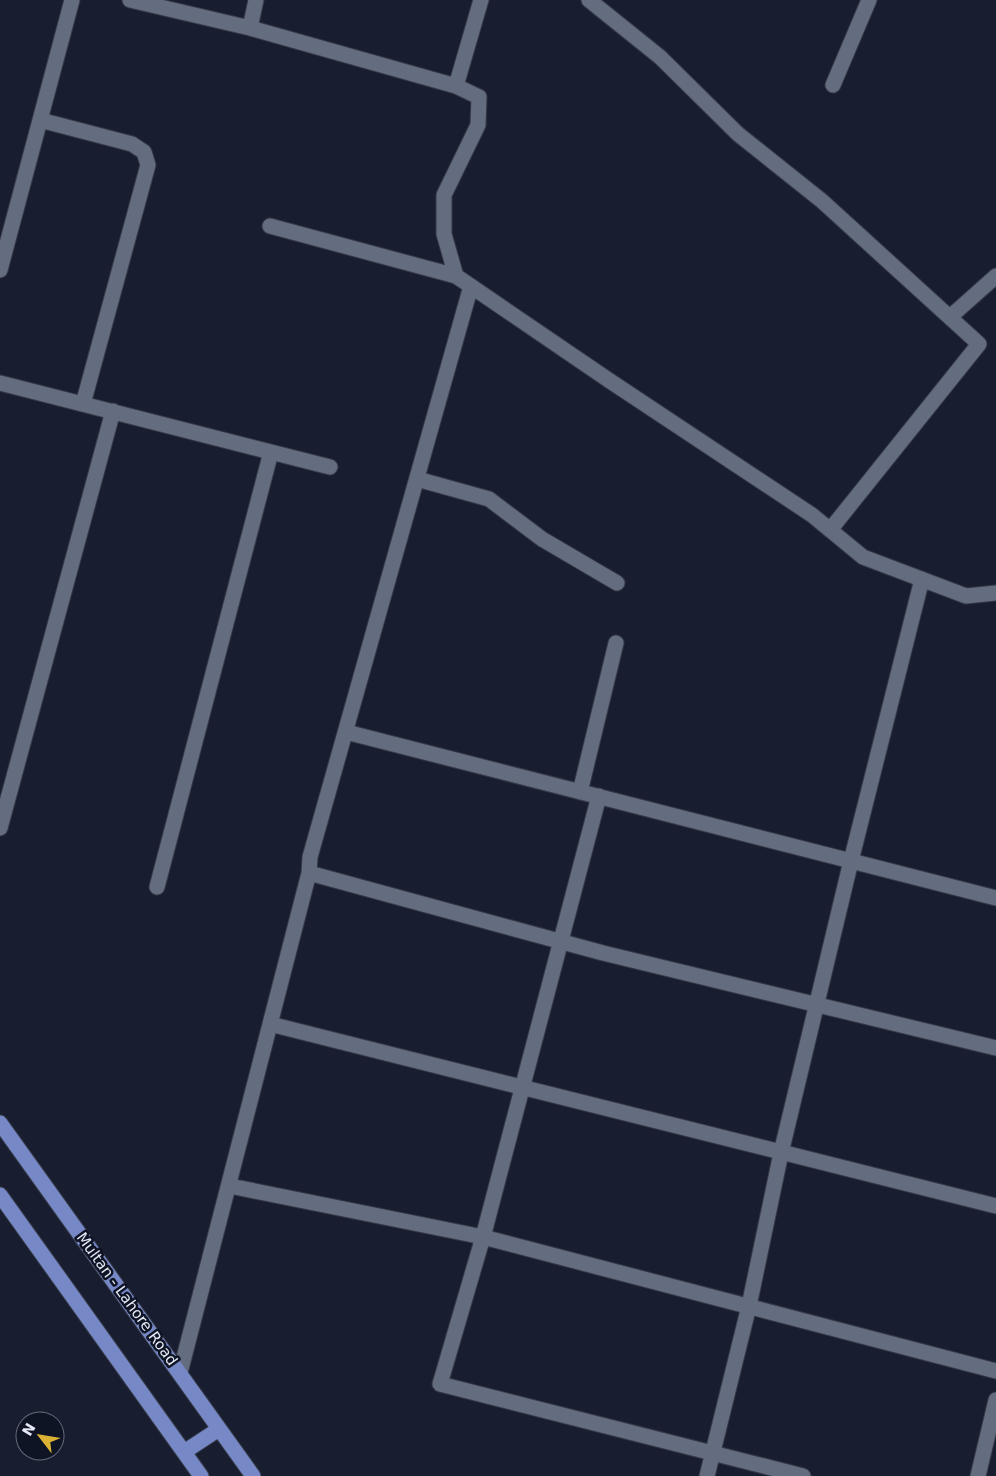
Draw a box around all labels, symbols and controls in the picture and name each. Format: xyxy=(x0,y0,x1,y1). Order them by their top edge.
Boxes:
street label: Multan - Lahore Road xyxy=(73,1229,181,1369)
north arrow xyxy=(15,1411,65,1461)
text: N xyxy=(19,1420,39,1438)

